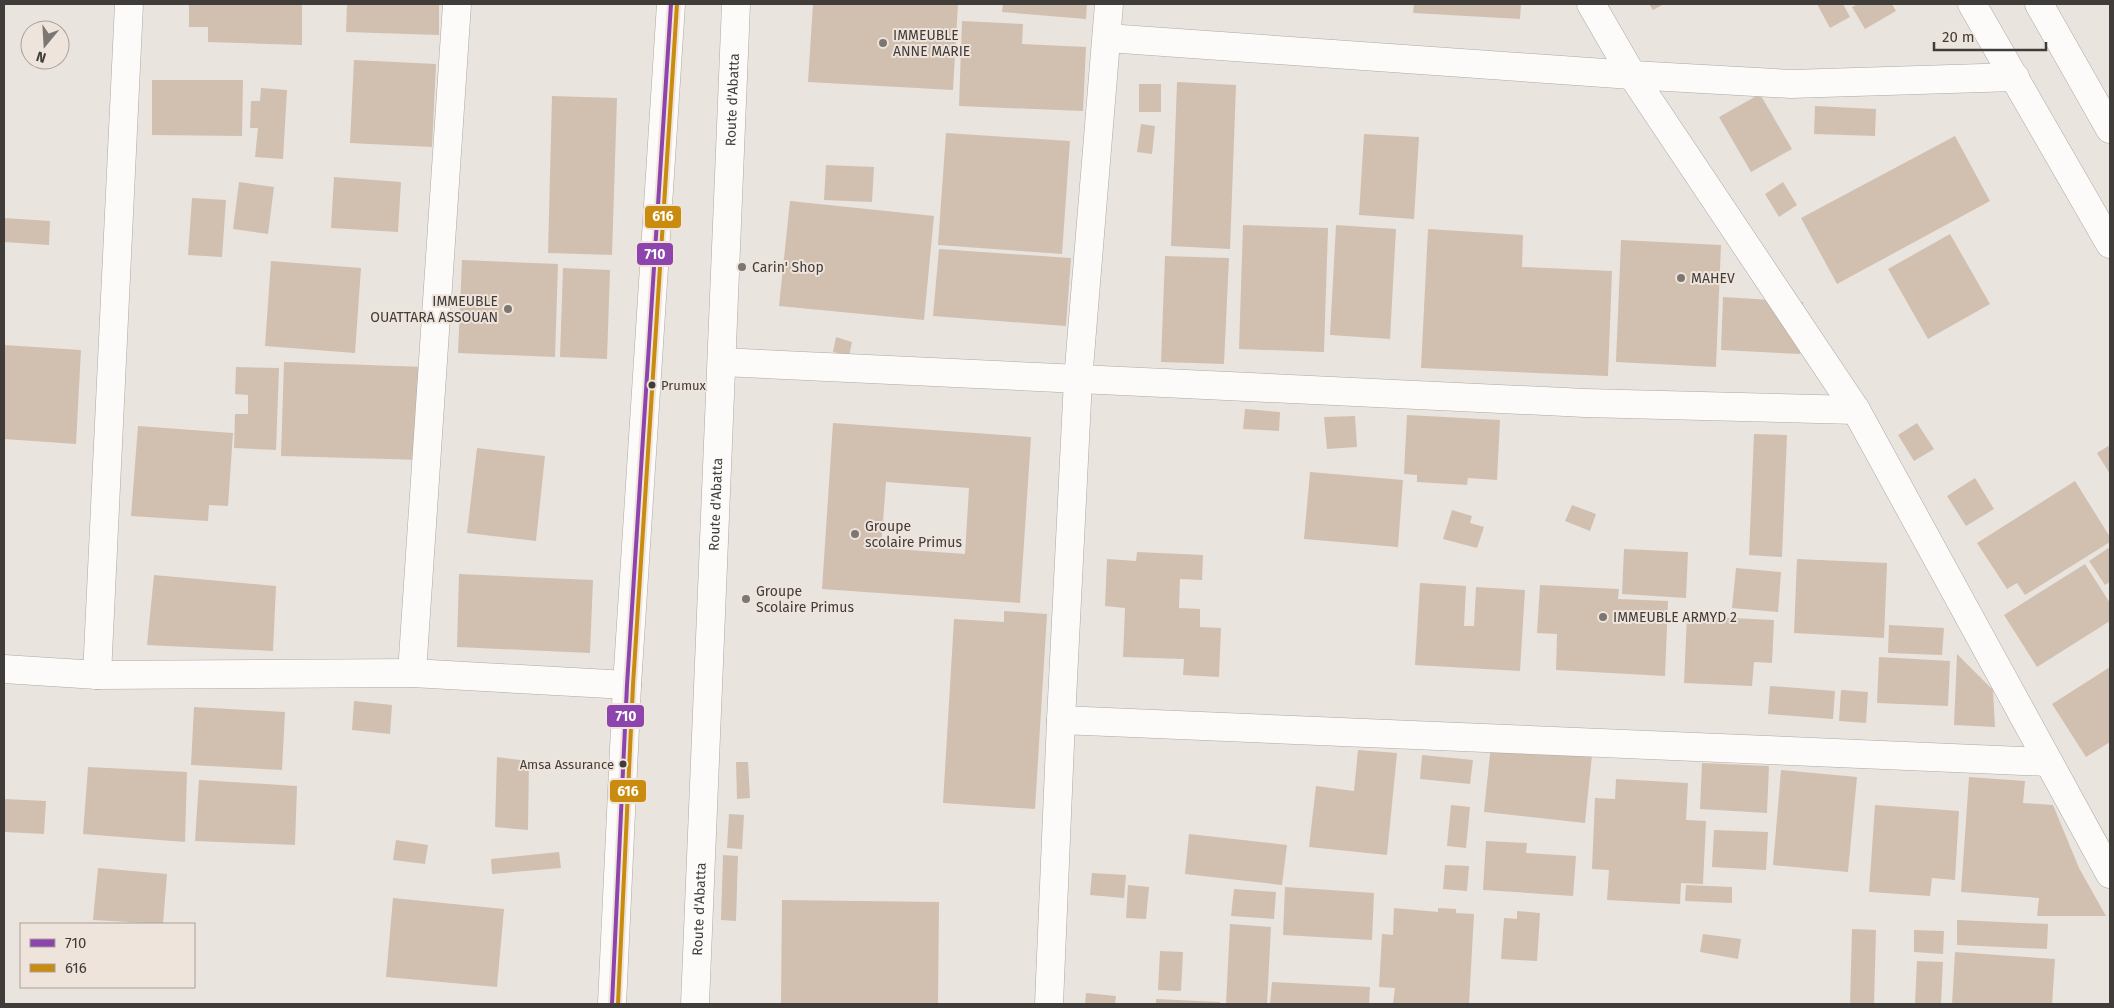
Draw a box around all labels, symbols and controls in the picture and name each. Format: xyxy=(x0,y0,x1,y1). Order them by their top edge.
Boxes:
north arrow xyxy=(20,20,70,70)
scale bar xyxy=(1934,20,2046,52)
place label: IMMEUBLE ANNE MARIE xyxy=(893,27,970,60)
text: 20 m xyxy=(1942,28,1975,46)
marker: IMMEUBLE ANNE MARIE xyxy=(877,37,889,49)
text: N xyxy=(34,47,48,66)
street label: Route d'Abatta xyxy=(722,53,742,147)
line badge: 616 xyxy=(644,205,682,229)
text: 616 xyxy=(652,208,674,225)
line badge: 710 xyxy=(636,242,674,266)
text: 710 xyxy=(644,246,666,263)
place label: Carin' Shop xyxy=(752,259,824,276)
marker: Carin' Shop xyxy=(736,261,748,273)
place label: MAHEV xyxy=(1691,270,1735,287)
marker: MAHEV xyxy=(1675,272,1687,284)
place label: IMMEUBLE OUATTARA ASSOUAN xyxy=(370,293,498,326)
marker: IMMEUBLE OUATTARA ASSOUAN xyxy=(502,303,514,315)
place label: Prumux xyxy=(661,378,707,393)
marker: Prumux xyxy=(647,380,657,390)
street label: Route d'Abatta xyxy=(705,457,726,551)
place label: Groupe scolaire Primus xyxy=(865,518,962,551)
marker: Groupe scolaire Primus xyxy=(849,528,861,540)
place label: Groupe Scolaire Primus xyxy=(756,583,854,616)
marker: Groupe Scolaire Primus xyxy=(740,593,752,605)
place label: IMMEUBLE ARMYD 2 xyxy=(1613,609,1737,626)
marker: IMMEUBLE ARMYD 2 xyxy=(1597,611,1609,623)
line badge: 710 xyxy=(606,704,645,728)
text: 710 xyxy=(615,708,637,725)
place label: Amsa Assurance xyxy=(520,757,614,772)
marker: Amsa Assurance xyxy=(618,759,628,769)
line badge: 616 xyxy=(609,779,647,803)
text: 616 xyxy=(617,783,639,800)
street label: Route d'Abatta xyxy=(688,862,709,956)
legend xyxy=(20,923,195,988)
text: 710 xyxy=(65,934,86,952)
text: 616 xyxy=(65,959,87,977)

